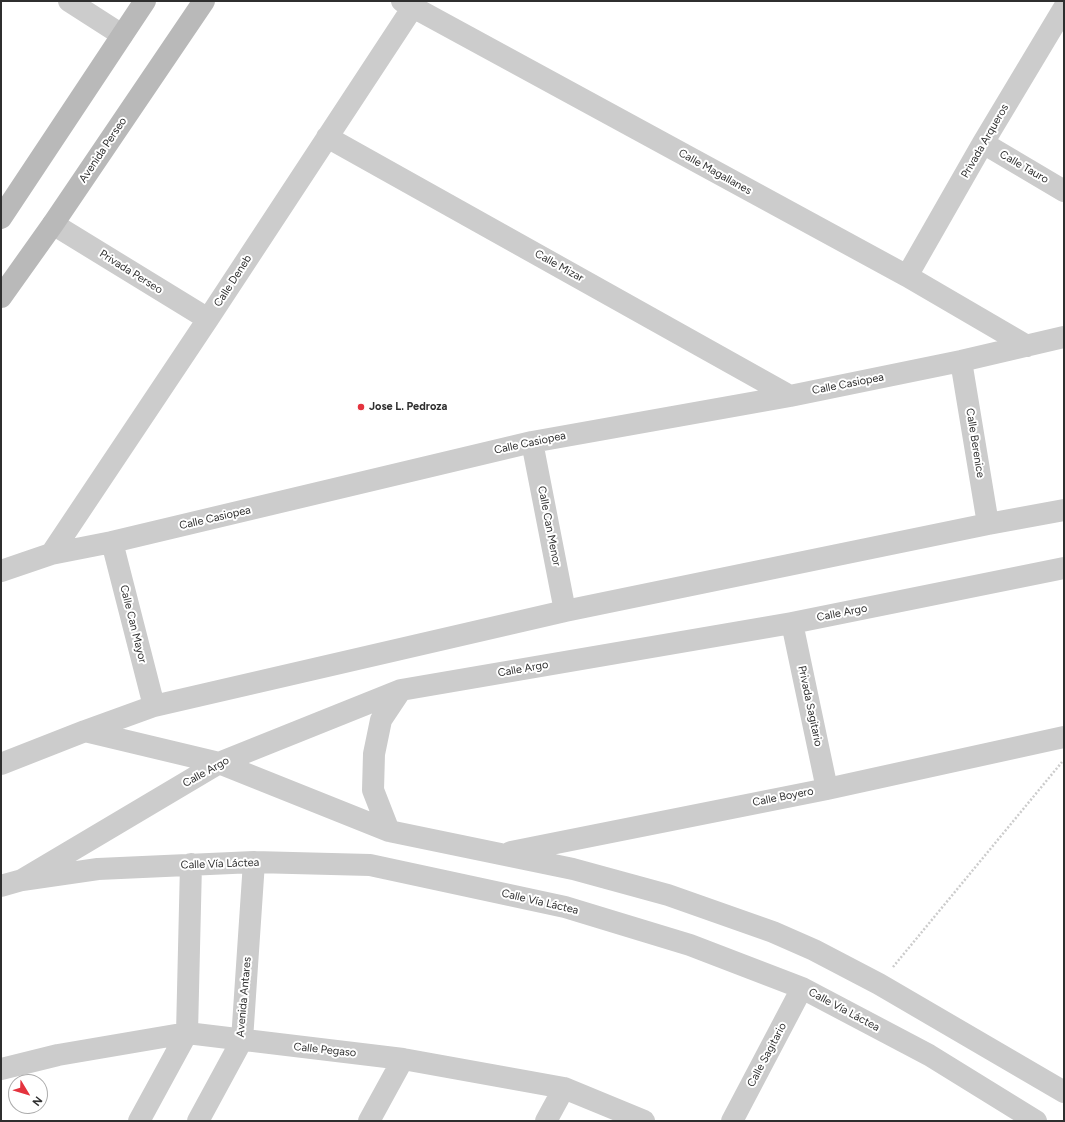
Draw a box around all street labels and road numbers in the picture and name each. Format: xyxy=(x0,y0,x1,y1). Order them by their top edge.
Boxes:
street label: Privada Arqueros xyxy=(958,102,1012,180)
street label: Avenida Perseo xyxy=(76,115,130,185)
street label: Calle Magallanes xyxy=(676,146,754,198)
street label: Calle Tauro xyxy=(997,148,1051,186)
street label: Privada Perseo xyxy=(97,247,165,297)
street label: Calle Mizar xyxy=(532,247,586,285)
street label: Calle Deneb xyxy=(211,253,255,309)
street label: Calle Casiopea xyxy=(811,371,885,397)
street label: Calle Berenice xyxy=(963,407,987,479)
street label: Calle Casiopea xyxy=(493,429,567,457)
street label: Calle Can Menor xyxy=(535,485,563,567)
street label: Calle Casiopea xyxy=(178,503,252,533)
street label: Calle Can Mayor xyxy=(117,584,149,664)
street label: Calle Argo xyxy=(816,602,868,624)
street label: Calle Argo xyxy=(497,658,549,680)
street label: Privada Sagitario xyxy=(795,664,825,748)
street label: Calle Argo xyxy=(180,754,232,790)
street label: Calle Boyero xyxy=(751,785,815,809)
street label: Calle Vía Láctea xyxy=(180,856,260,872)
street label: Calle Vía Láctea xyxy=(500,887,580,917)
street label: Avenida Antares xyxy=(234,956,254,1038)
street label: Calle Vía Láctea xyxy=(806,986,882,1034)
street label: Calle Sagitario xyxy=(745,1021,789,1089)
street label: Calle Pegaso xyxy=(293,1040,357,1060)

